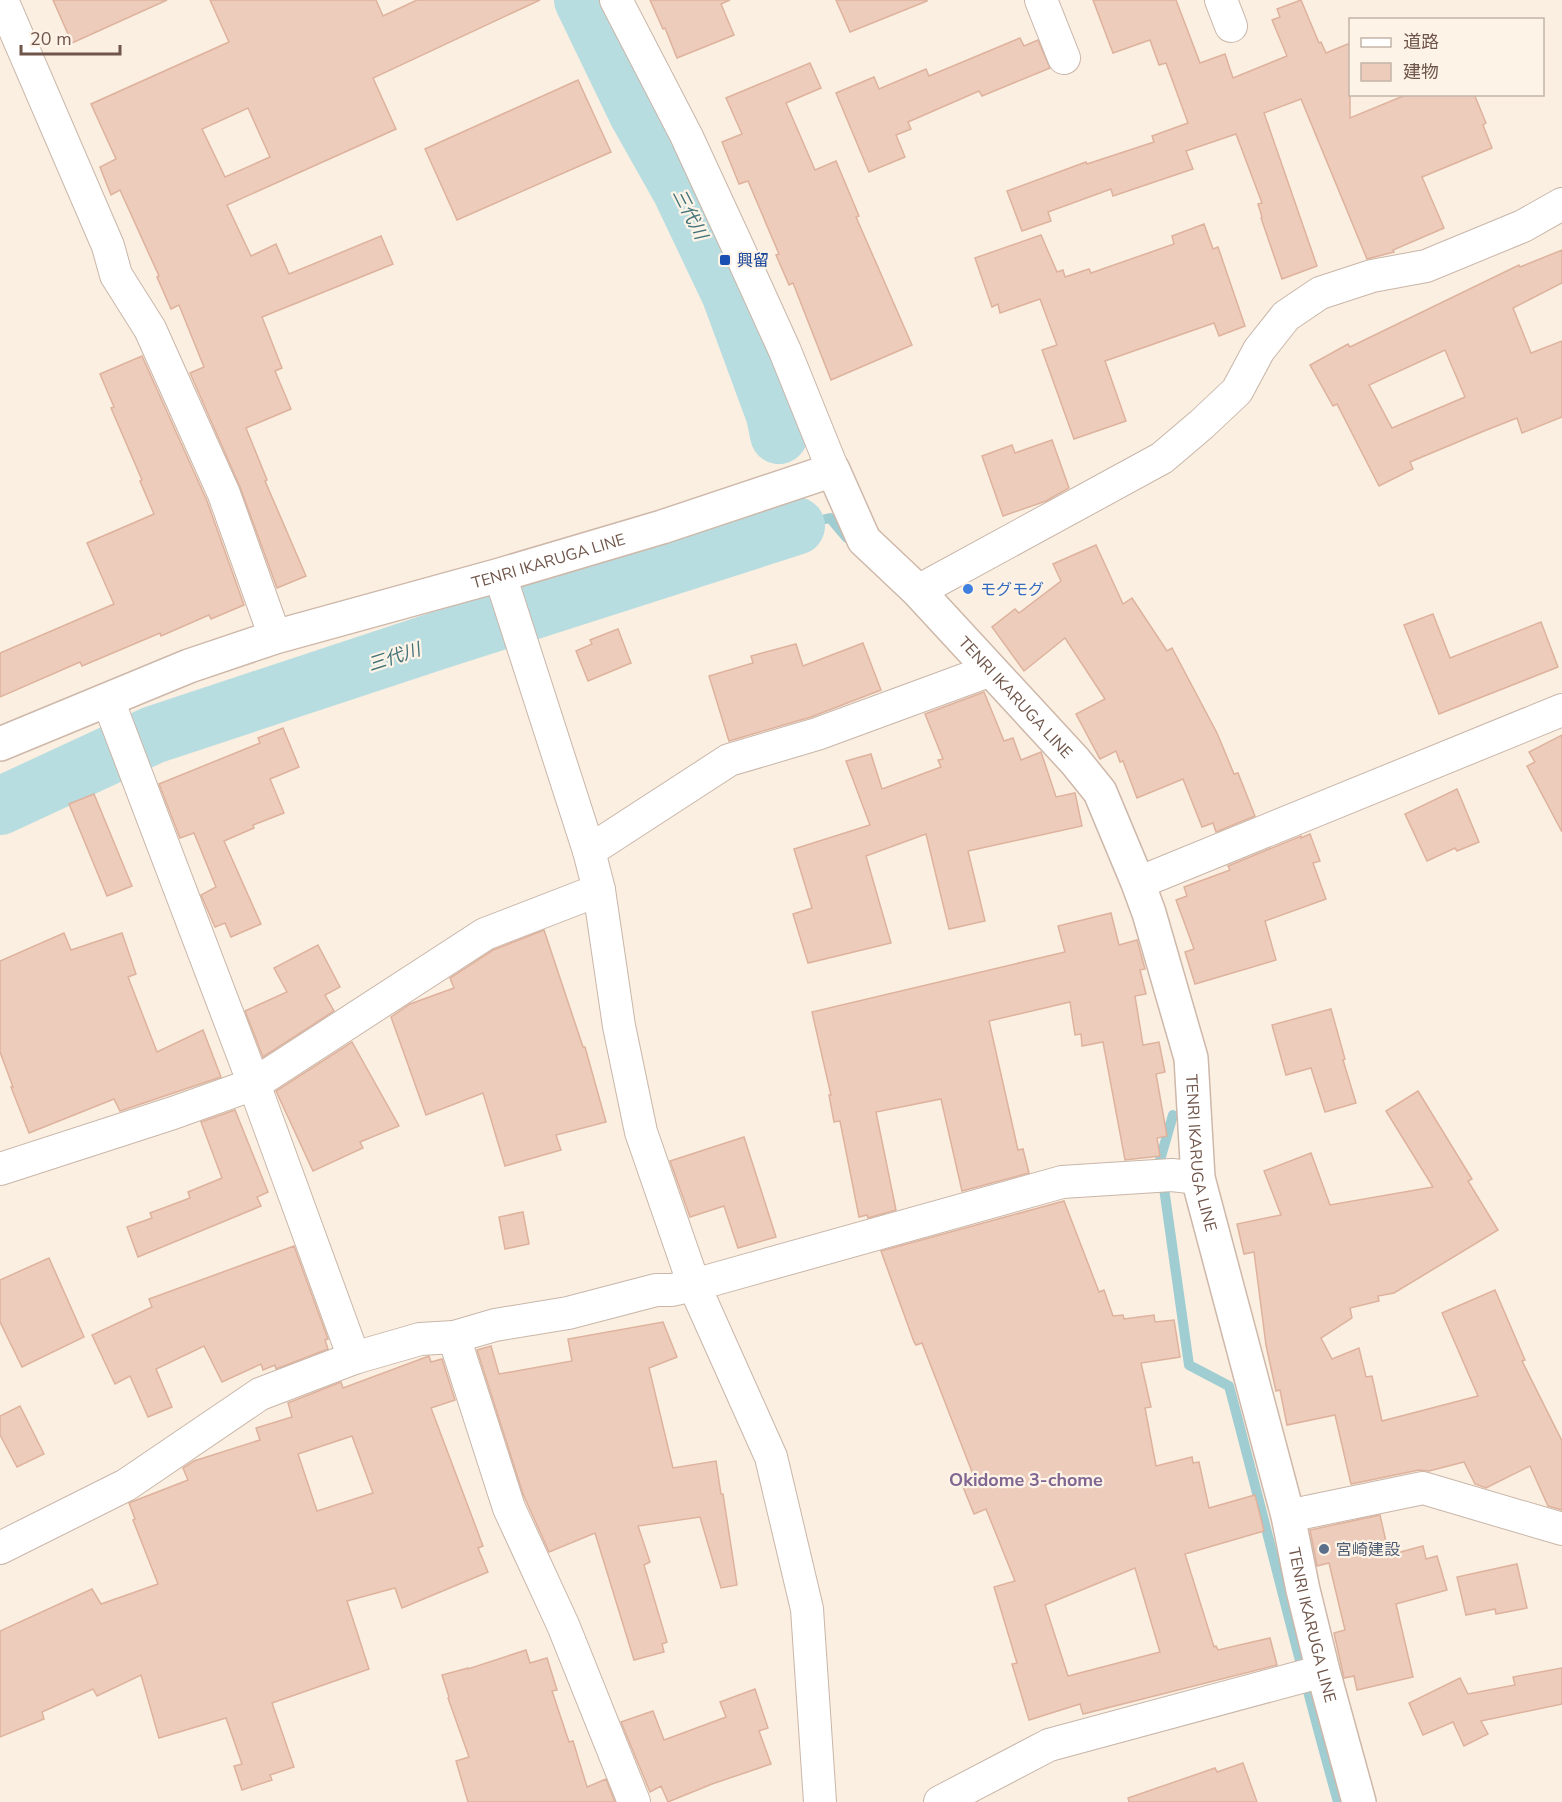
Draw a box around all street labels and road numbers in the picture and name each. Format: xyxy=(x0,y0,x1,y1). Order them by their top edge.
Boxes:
street label: TENRI IKARUGA LINE xyxy=(469,529,628,594)
street label: TENRI IKARUGA LINE xyxy=(953,632,1077,764)
street label: TENRI IKARUGA LINE xyxy=(1180,1074,1222,1234)
street label: TENRI IKARUGA LINE xyxy=(1283,1546,1341,1705)

